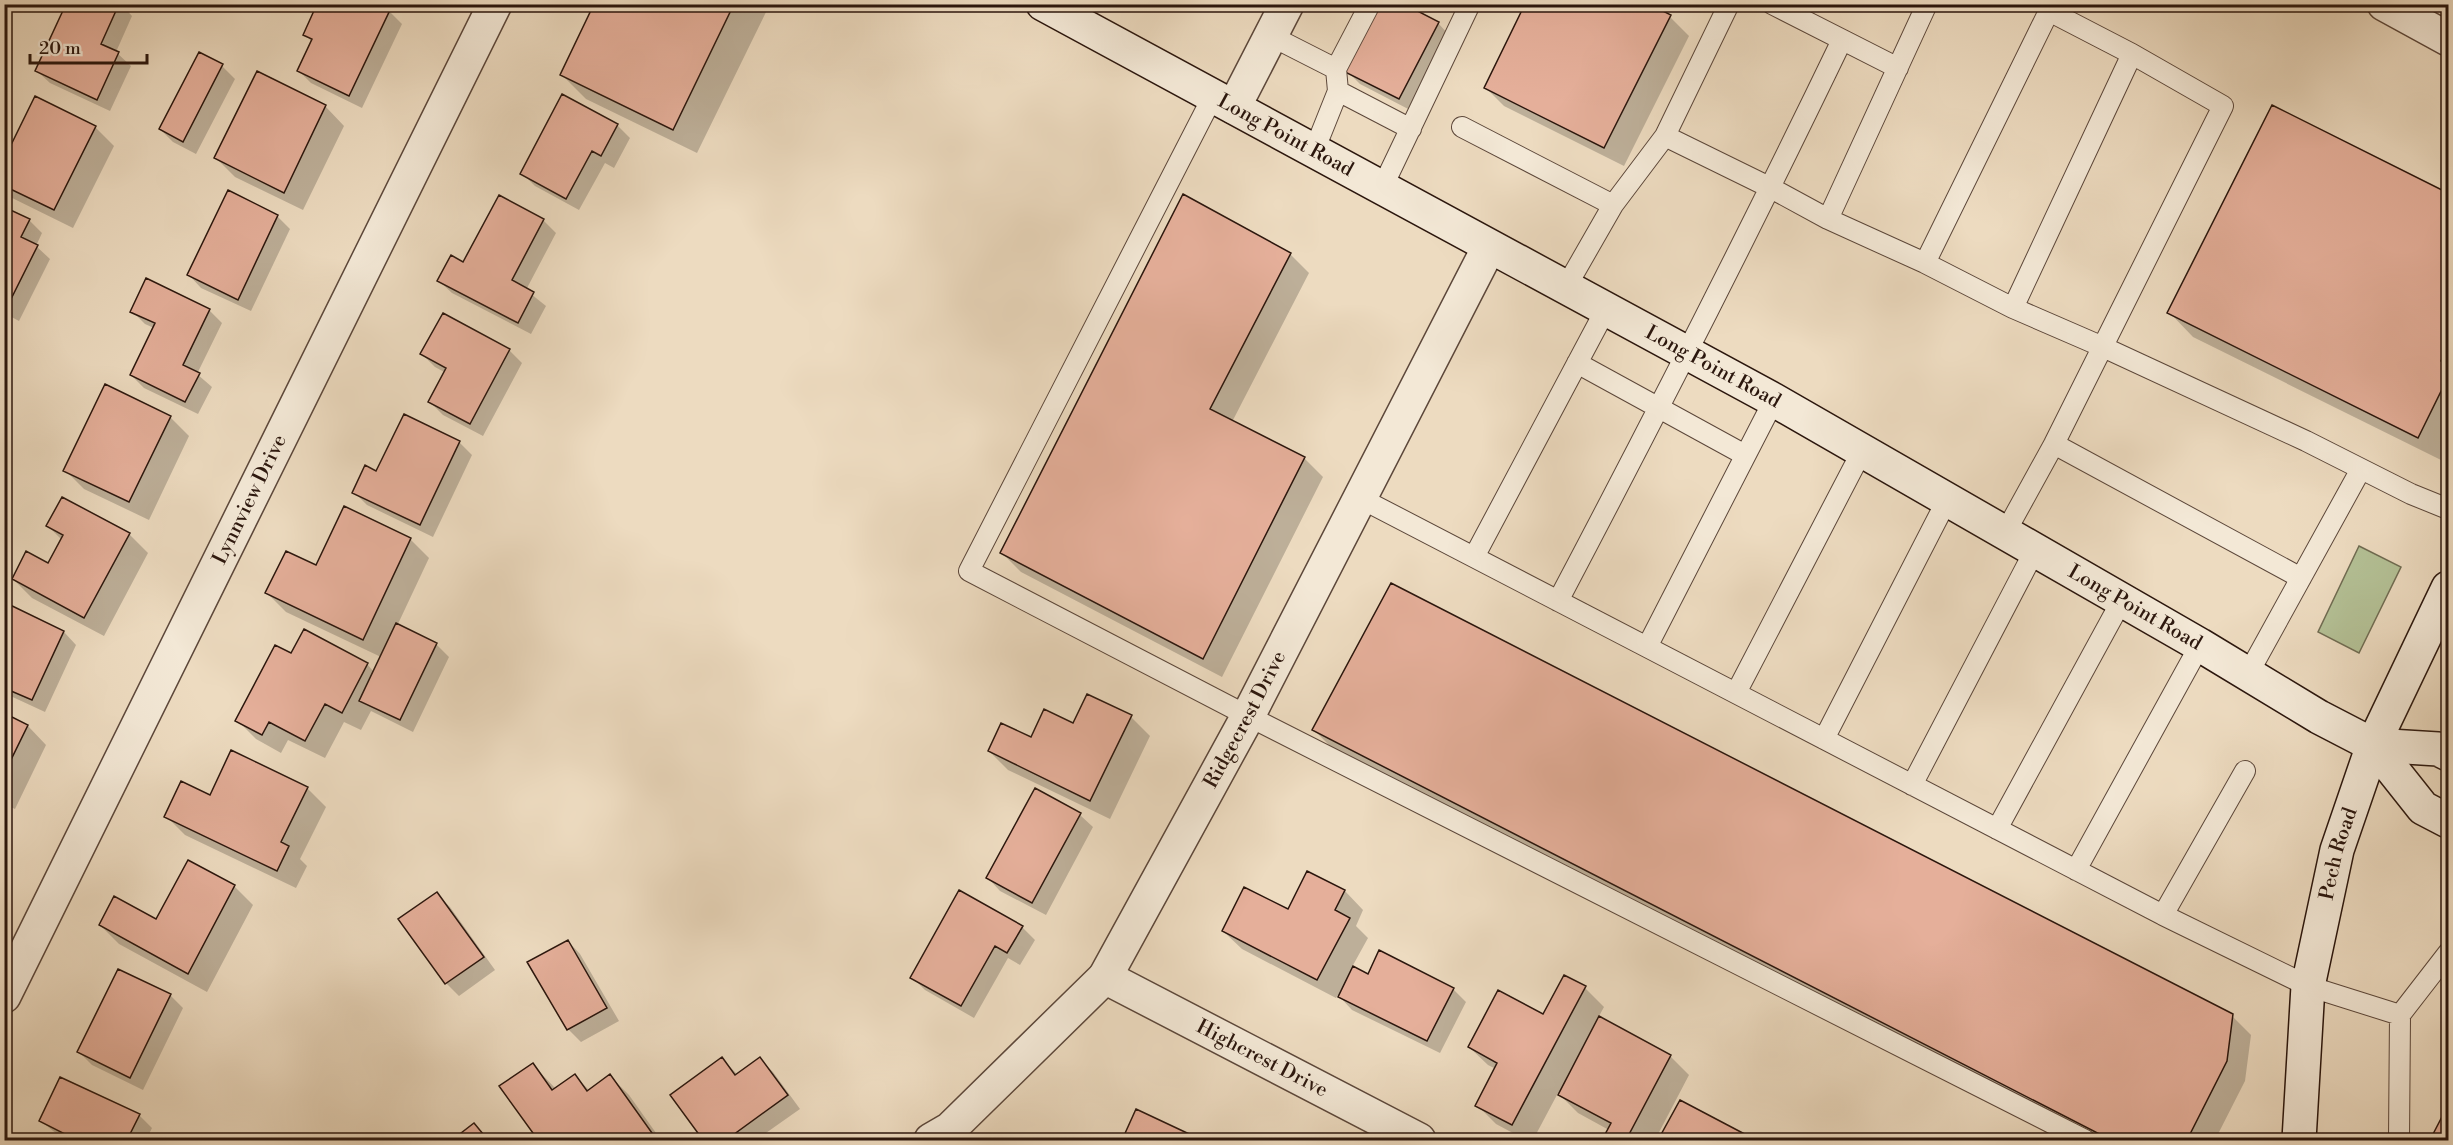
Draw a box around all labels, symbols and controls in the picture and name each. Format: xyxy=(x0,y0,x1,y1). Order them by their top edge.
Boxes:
scale bar xyxy=(30,27,147,65)
text: 20 m xyxy=(39,37,81,60)
street label: Long Point Road xyxy=(1213,89,1358,183)
street label: Long Point Road xyxy=(1641,320,1786,414)
street label: Lynnview Drive xyxy=(207,430,292,569)
street label: Long Point Road xyxy=(2064,559,2207,656)
street label: Ridgecrest Drive xyxy=(1198,647,1292,793)
street label: Pech Road xyxy=(2314,804,2363,902)
street label: Highcrest Drive xyxy=(1192,1014,1332,1103)

